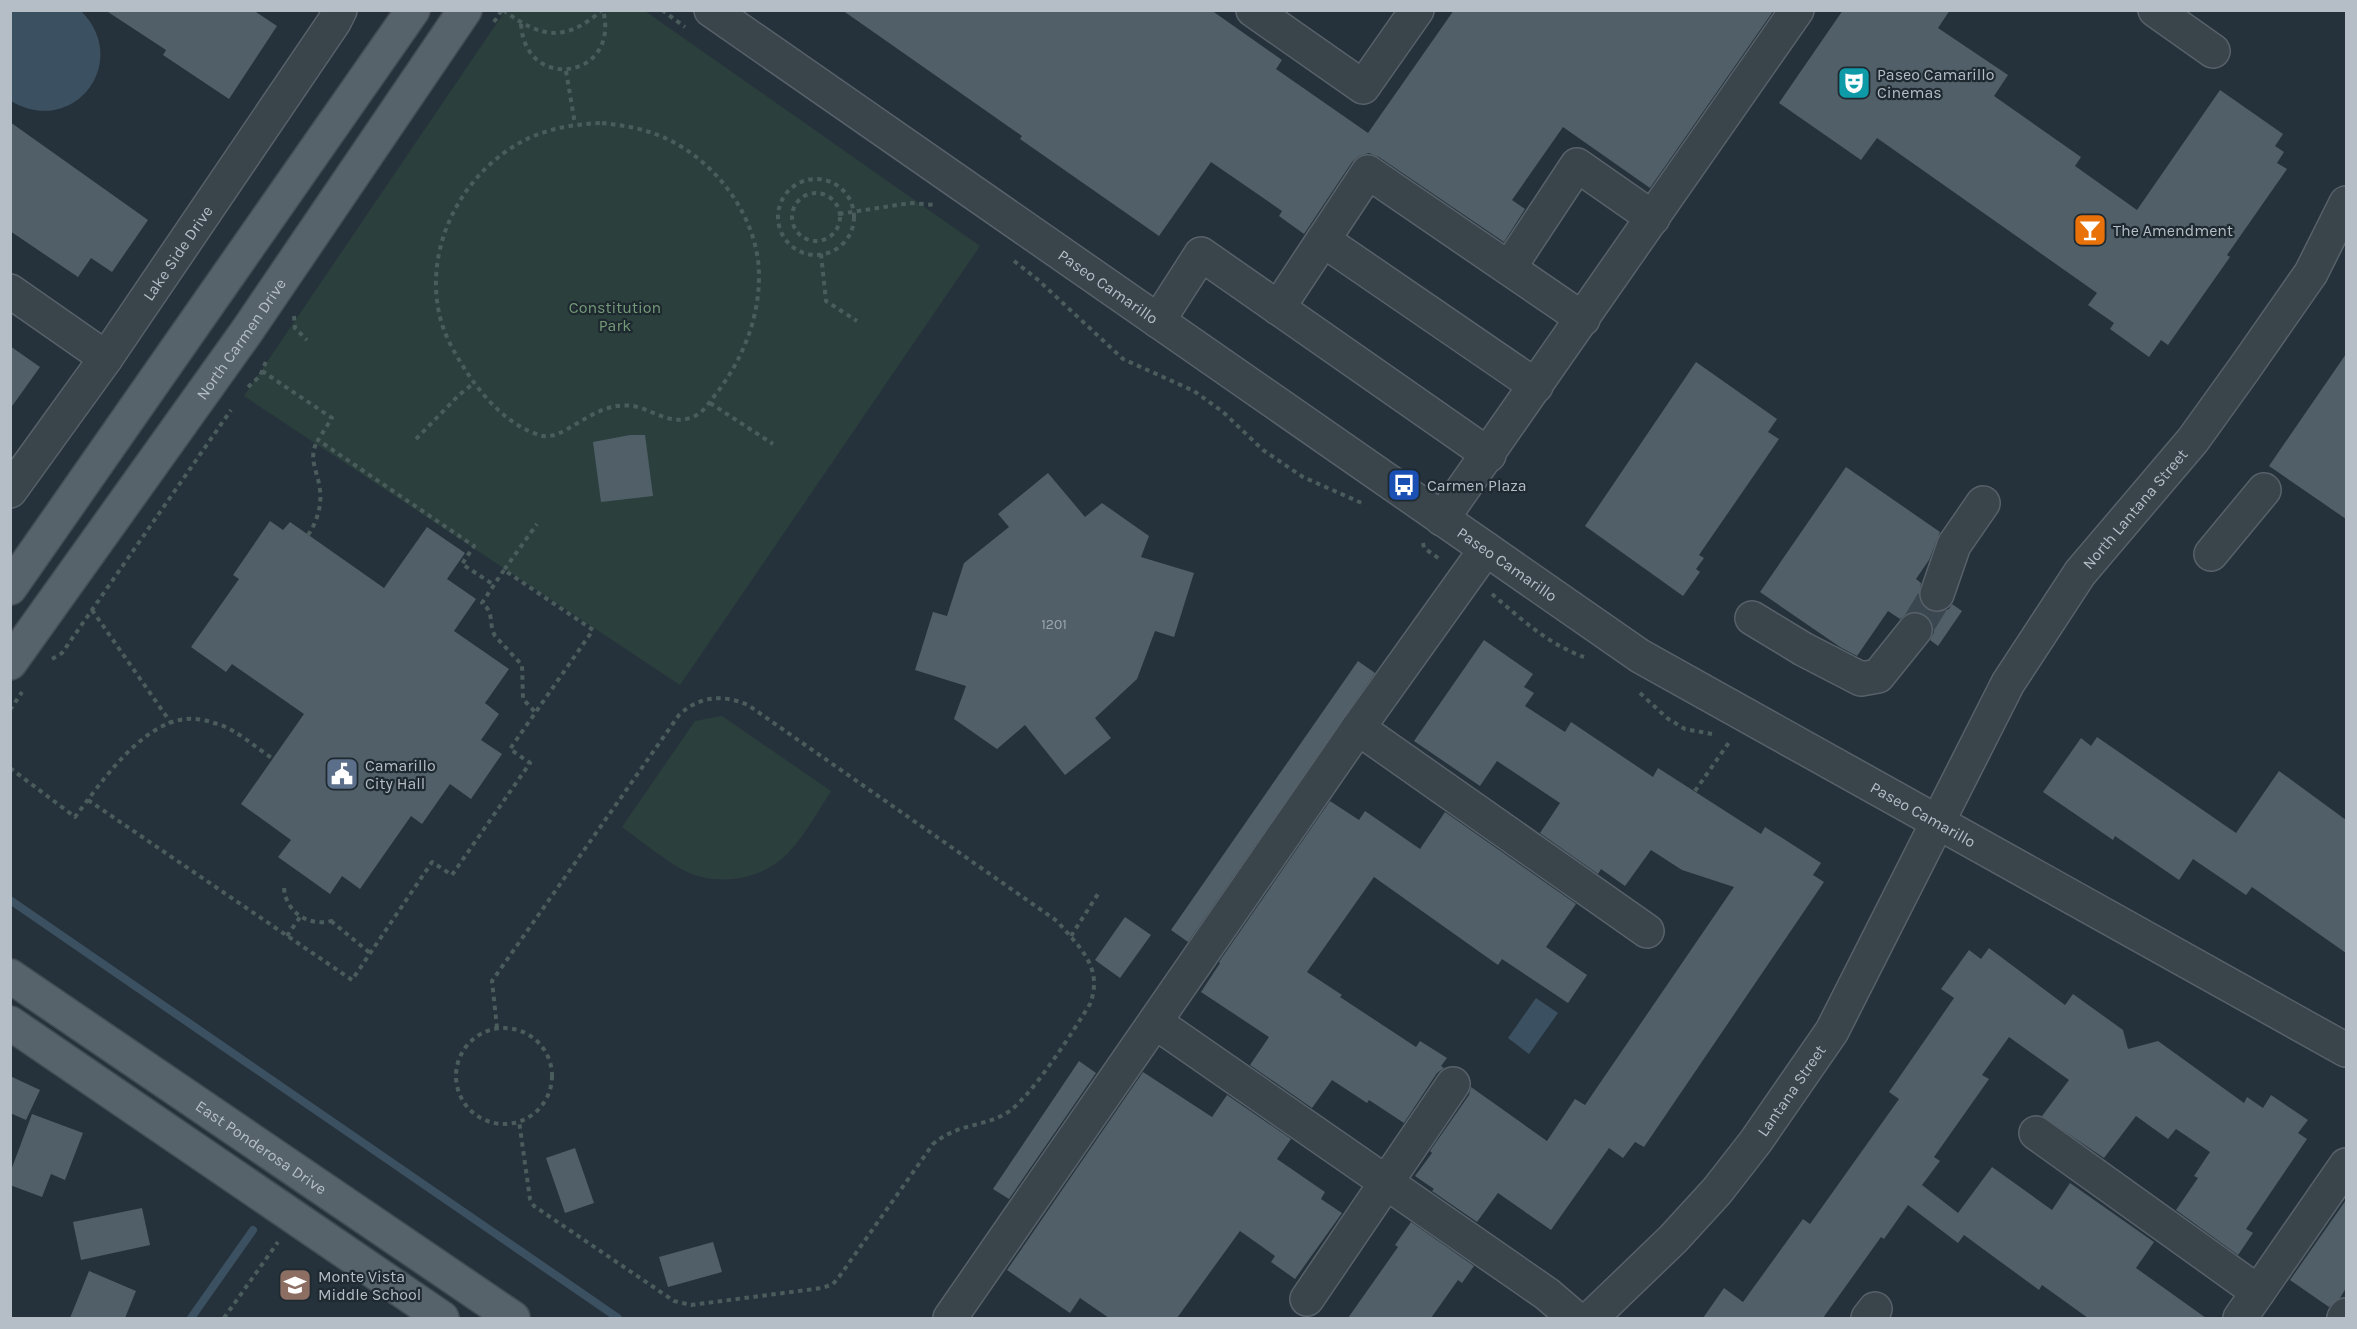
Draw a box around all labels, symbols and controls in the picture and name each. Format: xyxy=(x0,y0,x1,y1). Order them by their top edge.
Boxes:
theatre icon: Paseo Camarillo Cinemas xyxy=(1836,65,1872,101)
place label: Paseo Camarillo Cinemas xyxy=(1877,65,1994,102)
street label: Lake Side Drive xyxy=(139,202,217,304)
bar icon: The Amendment xyxy=(2072,212,2108,248)
place label: The Amendment xyxy=(2113,221,2233,240)
street label: Paseo Camarillo xyxy=(1054,245,1162,328)
street label: North Carmen Drive xyxy=(192,275,290,403)
park label: Constitution Park xyxy=(569,298,661,335)
street label: North Lantana Street xyxy=(2079,445,2192,573)
bus stop icon: Carmen Plaza xyxy=(1386,467,1422,503)
place label: Carmen Plaza xyxy=(1427,476,1527,495)
street label: Paseo Camarillo xyxy=(1453,523,1561,606)
house number: 1201 xyxy=(1041,616,1067,633)
public building icon: Camarillo City Hall xyxy=(324,756,360,792)
place label: Camarillo City Hall xyxy=(365,756,436,793)
street label: Paseo Camarillo xyxy=(1867,778,1979,852)
street label: Lantana Street xyxy=(1753,1041,1830,1140)
street label: East Ponderosa Drive xyxy=(192,1096,330,1199)
school or university icon: Monte Vista Middle School xyxy=(277,1267,313,1303)
place label: Monte Vista Middle School xyxy=(318,1267,421,1304)

